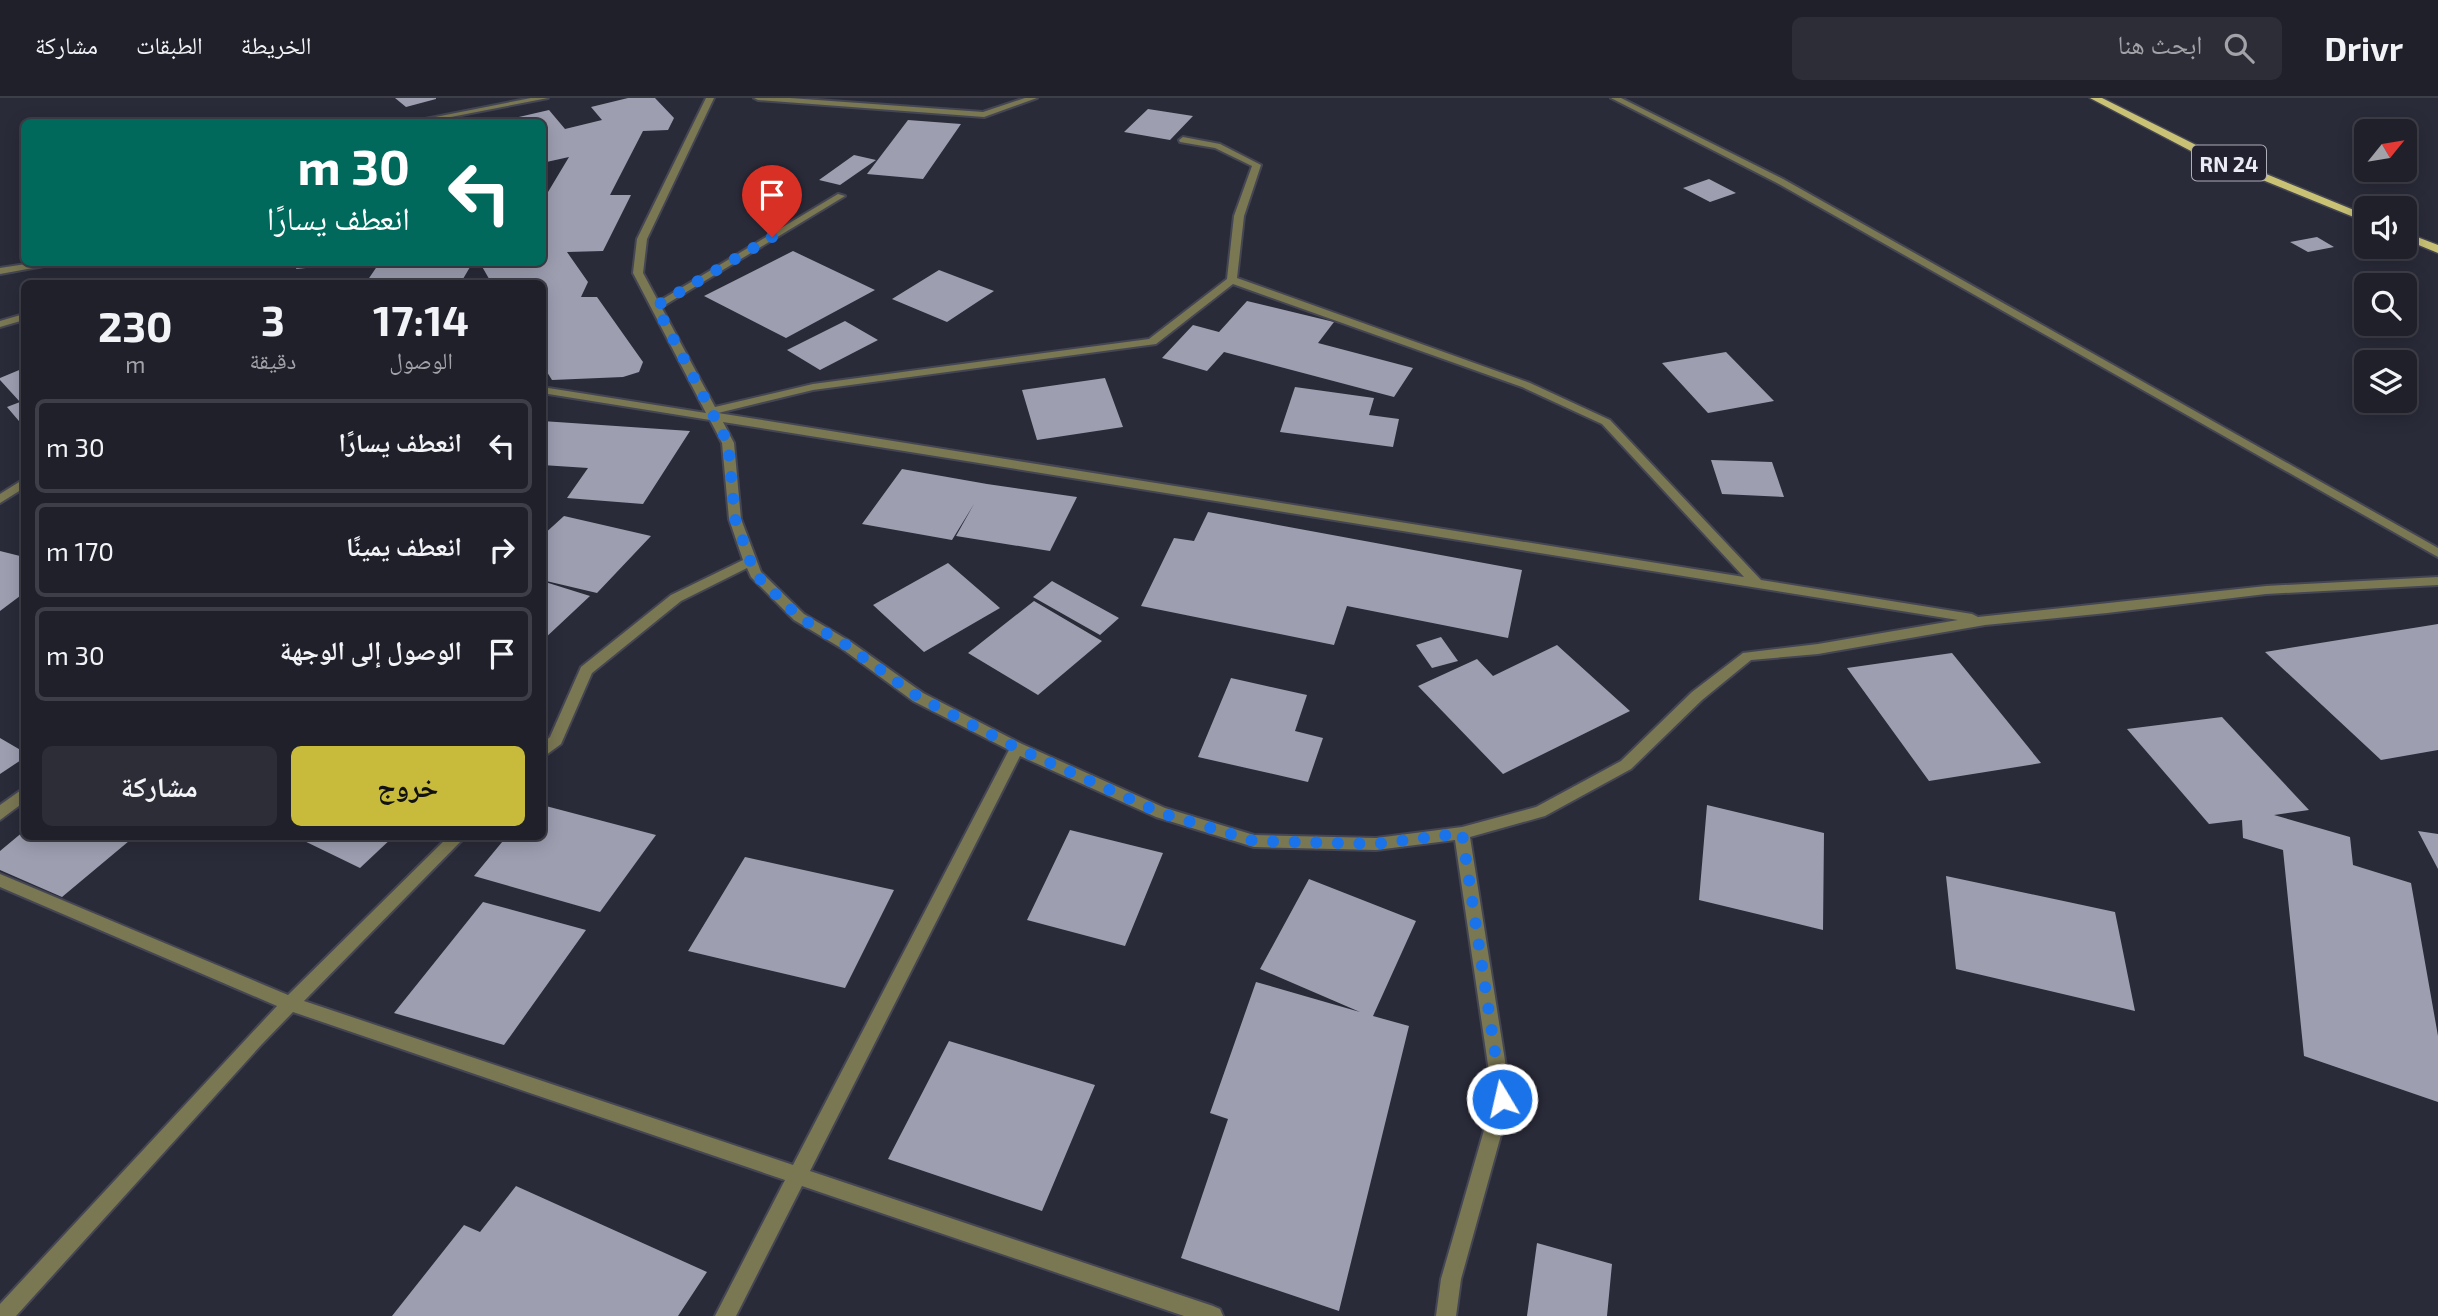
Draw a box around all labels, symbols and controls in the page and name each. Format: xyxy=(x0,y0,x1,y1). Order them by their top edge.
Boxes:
search box xyxy=(1792,17,2282,80)
text: ابحث هنا xyxy=(2117,28,2202,59)
text: Drivr xyxy=(2324,28,2403,68)
icon: search xyxy=(2220,29,2258,67)
text: مشاركة xyxy=(35,30,98,59)
text: الطبقات xyxy=(136,30,203,59)
text: الخريطة xyxy=(241,30,311,59)
north arrow xyxy=(2354,119,2417,182)
map controls xyxy=(2354,119,2417,413)
text: 30 m xyxy=(298,136,410,195)
road number: RN 24 xyxy=(2192,146,2266,180)
icon: left xyxy=(434,147,525,238)
pin xyxy=(742,165,802,237)
icon: arrive xyxy=(753,176,791,214)
button: sound xyxy=(2354,196,2417,259)
text: انعطف يسارًا xyxy=(267,198,410,236)
button: search xyxy=(2354,273,2417,336)
text: 3 xyxy=(261,294,285,344)
text: 17:14 xyxy=(373,294,469,344)
text: 230 xyxy=(98,300,173,350)
text: دقيقة xyxy=(249,346,296,374)
text: الوصول xyxy=(389,346,453,374)
text: m xyxy=(125,350,145,378)
button: layers xyxy=(2354,350,2417,413)
text: انعطف يسارًا xyxy=(338,426,462,457)
icon: left xyxy=(483,427,521,465)
text: 30 m xyxy=(46,431,105,462)
text: انعطف يمينًا xyxy=(346,530,462,561)
icon: right xyxy=(483,531,521,569)
text: 170 m xyxy=(46,535,114,566)
text: الوصول إلى الوجهة xyxy=(280,634,462,665)
icon: arrive xyxy=(483,635,521,673)
text: 30 m xyxy=(46,639,105,670)
button: مشاركة xyxy=(42,746,277,826)
button: خروج xyxy=(291,746,525,826)
position arrow xyxy=(1465,1062,1539,1136)

